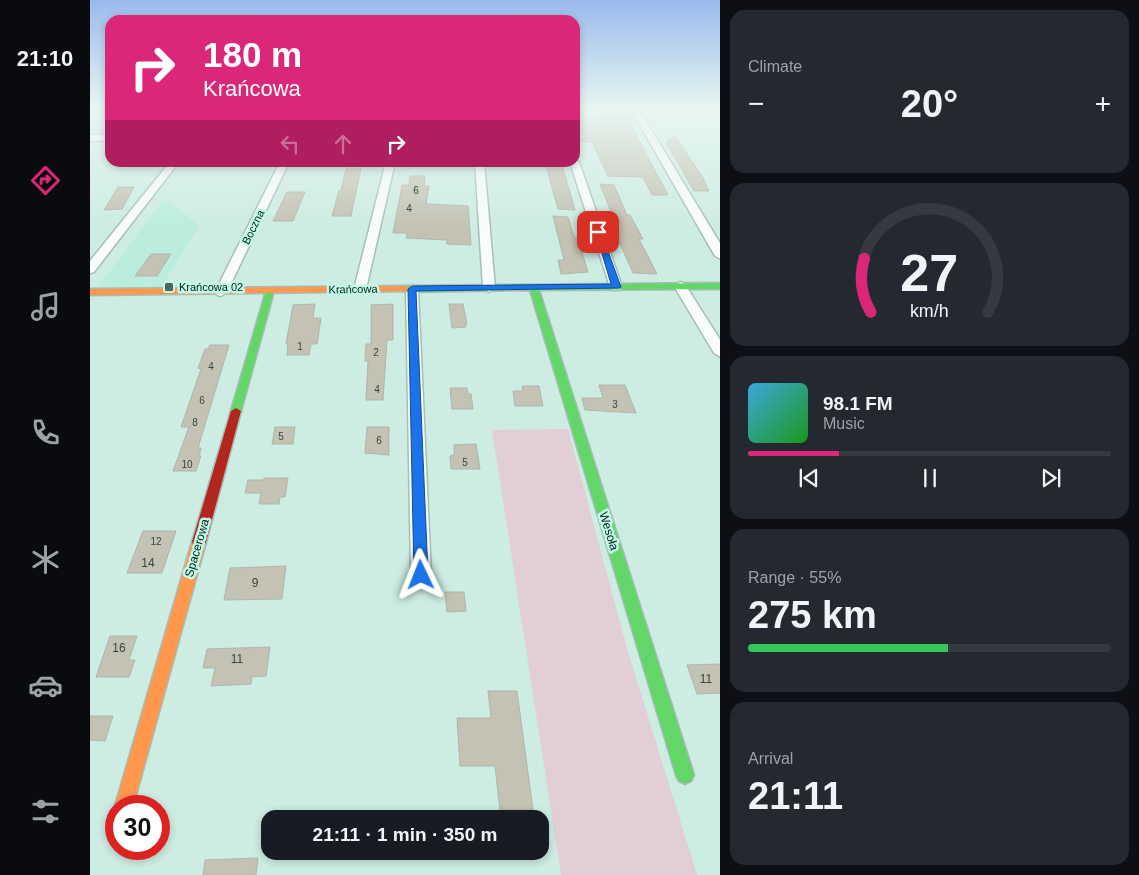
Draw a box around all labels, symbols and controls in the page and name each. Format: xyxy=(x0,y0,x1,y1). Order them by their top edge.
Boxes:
icon: right xyxy=(120,35,185,100)
text: 180 m xyxy=(203,35,302,74)
text: 21:10 xyxy=(17,46,73,71)
text: Climate xyxy=(748,58,802,75)
text: Krańcowa xyxy=(203,76,301,101)
text: 20° xyxy=(901,83,958,125)
text: − xyxy=(748,88,764,119)
text: + xyxy=(1095,88,1111,119)
icon: left xyxy=(276,130,304,158)
icon: ahead xyxy=(329,130,357,158)
icon: right xyxy=(382,130,410,158)
icon: directions xyxy=(28,163,63,198)
house number: 6 xyxy=(413,185,419,196)
house number: 4 xyxy=(406,203,412,214)
street label: Boczna xyxy=(240,207,267,246)
pin xyxy=(577,211,619,253)
icon: arrive xyxy=(584,218,612,246)
text: 27 xyxy=(901,244,958,302)
marker: Krańcowa 02 xyxy=(163,281,175,293)
place label: Krańcowa 02 xyxy=(179,281,243,293)
street label: Krańcowa xyxy=(328,283,378,295)
icon: music xyxy=(28,289,63,324)
text: km/h xyxy=(910,301,949,321)
house number: 1 xyxy=(297,341,303,352)
house number: 2 xyxy=(373,347,379,358)
house number: 4 xyxy=(208,361,214,372)
house number: 4 xyxy=(374,384,380,395)
text: 98.1 FM xyxy=(823,393,893,414)
house number: 6 xyxy=(199,395,205,406)
house number: 3 xyxy=(612,399,618,410)
icon: phone xyxy=(28,415,63,450)
text: Music xyxy=(823,415,865,432)
house number: 8 xyxy=(192,417,198,428)
house number: 5 xyxy=(278,431,284,442)
house number: 6 xyxy=(376,435,382,446)
house number: 5 xyxy=(462,457,468,468)
house number: 10 xyxy=(181,459,193,470)
icon: previous xyxy=(795,464,823,492)
icon: pause xyxy=(916,464,944,492)
icon: next xyxy=(1037,464,1065,492)
street label: Wesoła xyxy=(596,510,622,552)
street label: Spacerowa xyxy=(182,517,212,579)
house number: 12 xyxy=(150,536,162,547)
icon: climate xyxy=(28,542,63,577)
position arrow xyxy=(394,548,446,600)
house number: 14 xyxy=(141,556,155,570)
text: Range · 55% xyxy=(748,569,841,586)
house number: 9 xyxy=(252,576,259,590)
text: 275 km xyxy=(748,594,877,636)
house number: 16 xyxy=(112,641,126,655)
house number: 11 xyxy=(231,652,244,666)
icon: car xyxy=(28,668,63,703)
house number: 11 xyxy=(700,672,713,686)
text: Arrival xyxy=(748,750,793,767)
text: 21:11 xyxy=(748,775,843,817)
icon: filters xyxy=(28,794,63,829)
speed limit sign: 30 xyxy=(105,795,170,860)
text: 21:11 · 1 min · 350 m xyxy=(313,824,497,845)

